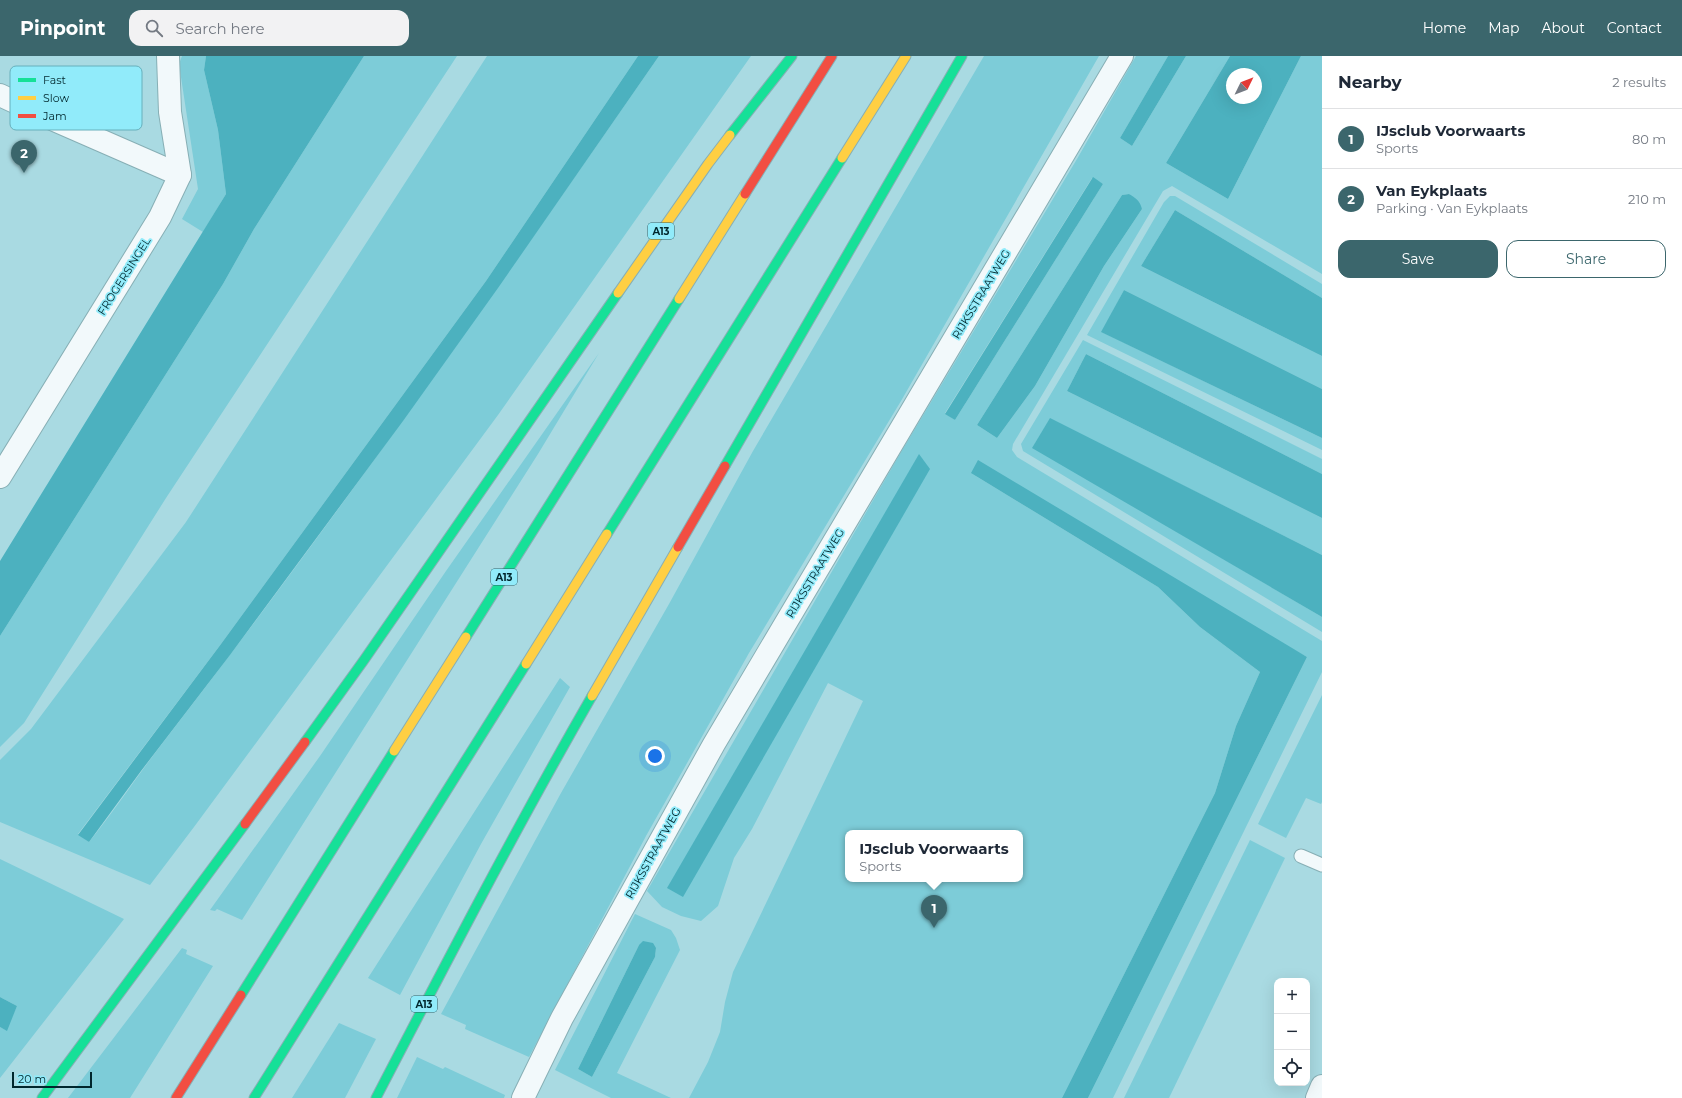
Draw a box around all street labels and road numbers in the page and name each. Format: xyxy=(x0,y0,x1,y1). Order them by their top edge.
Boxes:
road number: A13 xyxy=(648,223,674,239)
street label: FROGERSINGEL xyxy=(94,234,154,318)
street label: RIJKSSTRAATWEG xyxy=(949,247,1013,341)
street label: RIJKSSTRAATWEG xyxy=(783,526,847,620)
road number: A13 xyxy=(491,569,517,585)
street label: RIJKSSTRAATWEG xyxy=(622,805,684,901)
road number: A13 xyxy=(411,996,437,1012)

